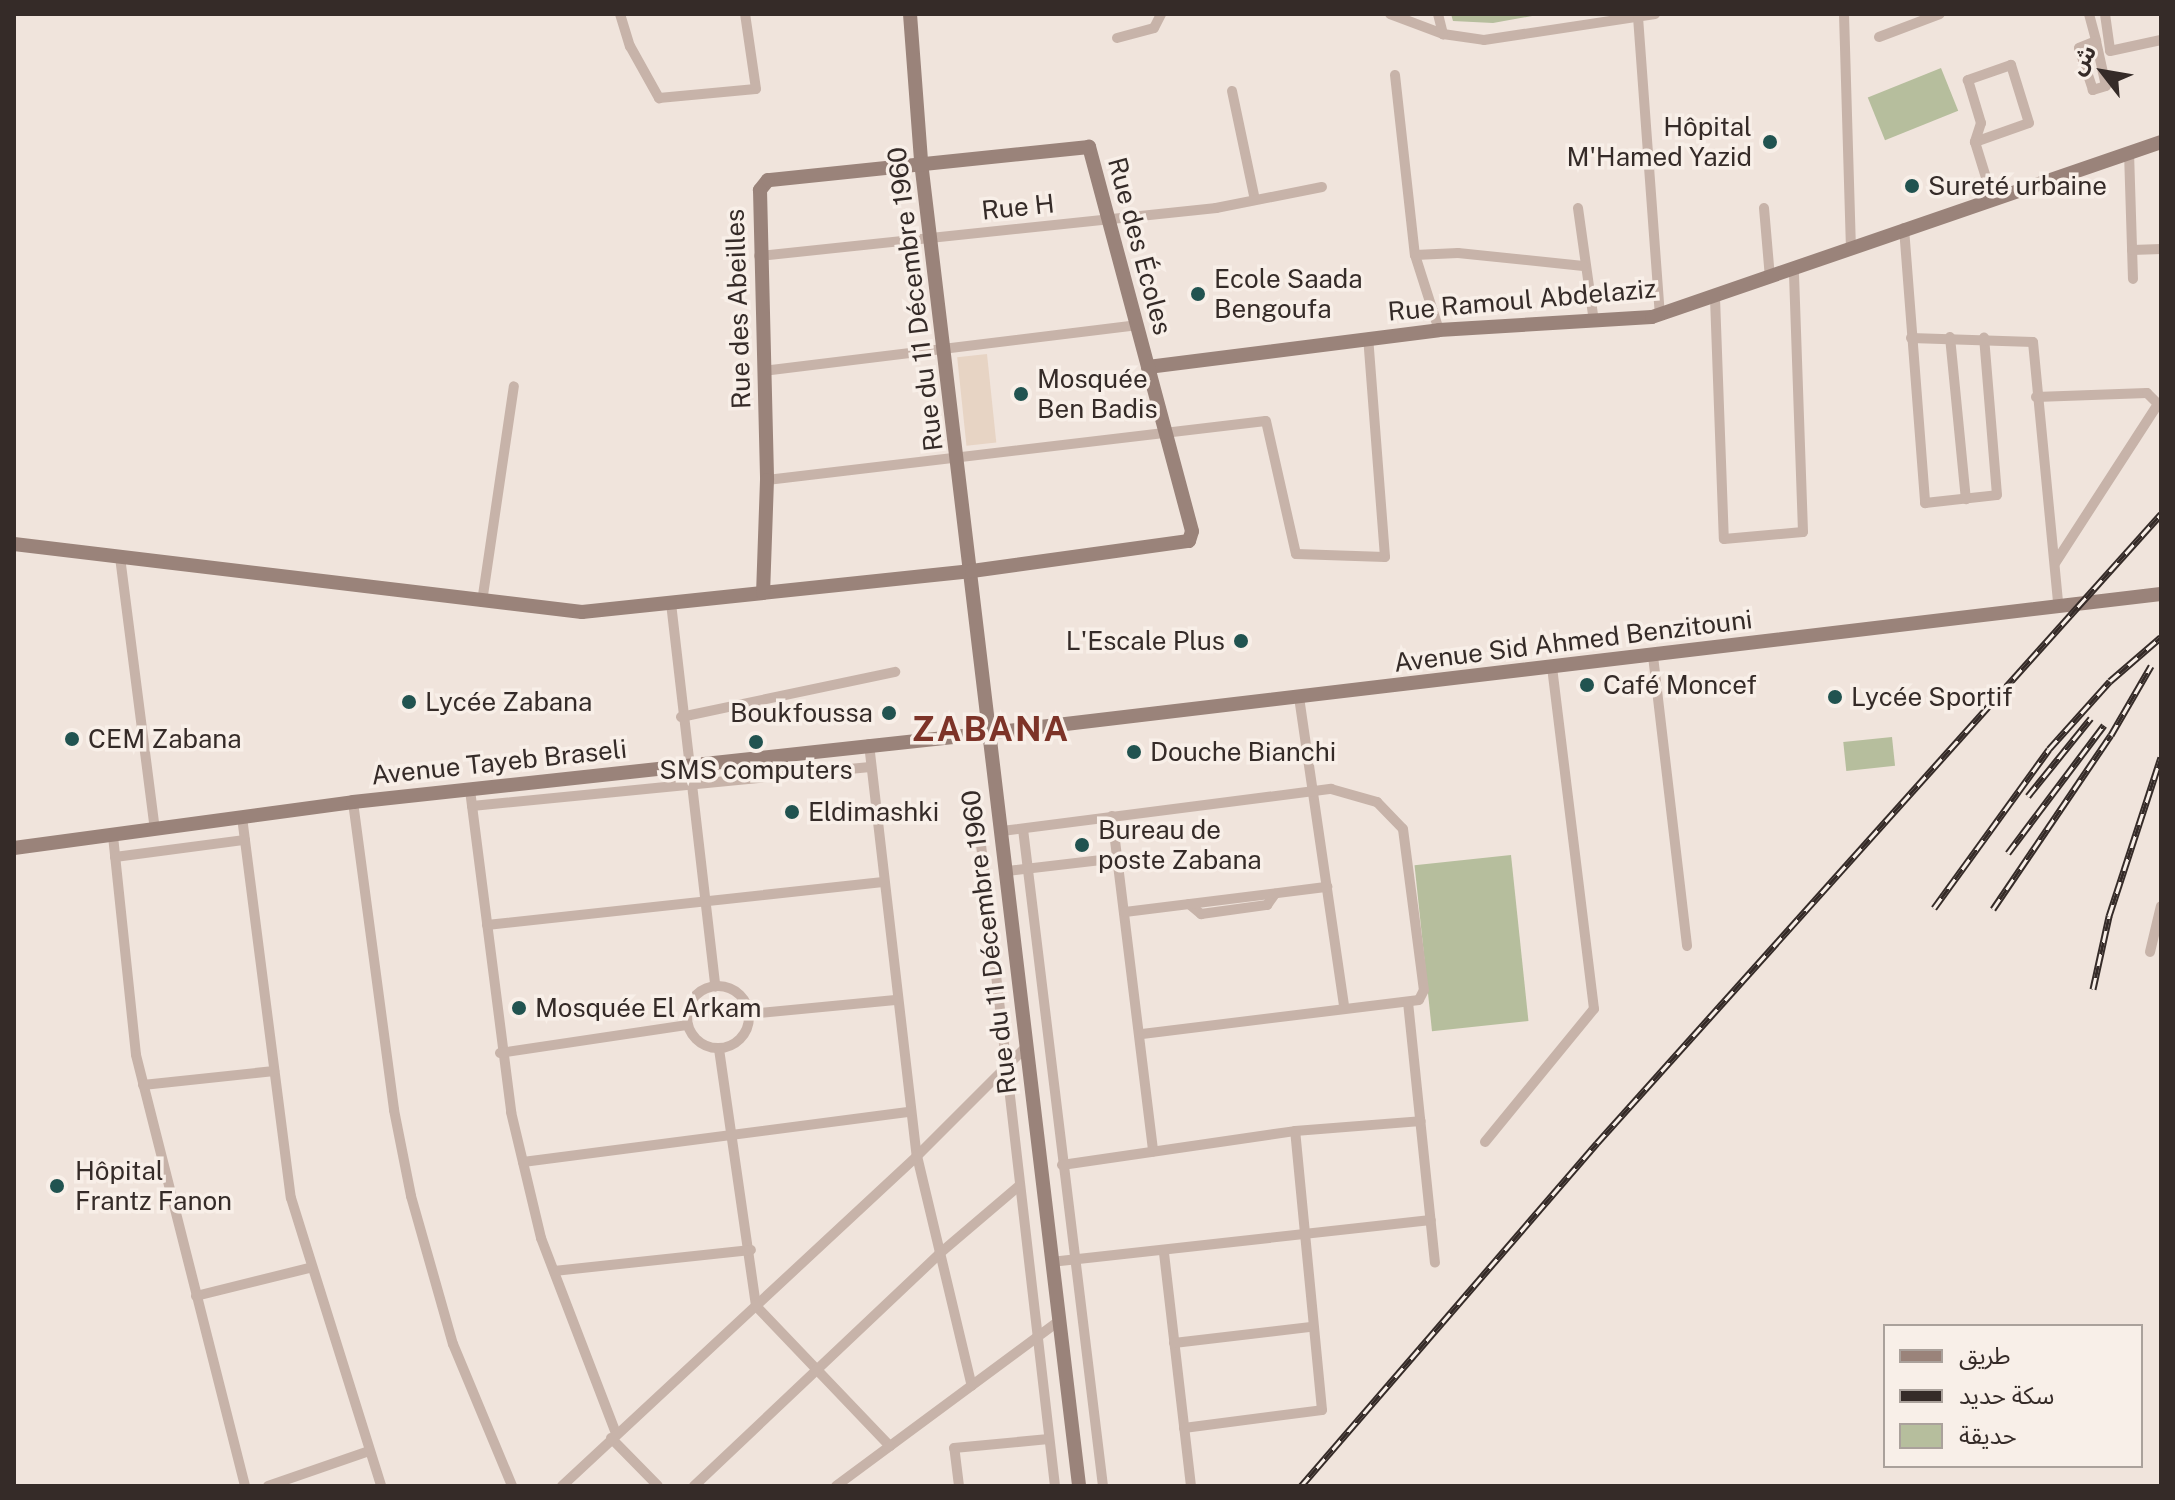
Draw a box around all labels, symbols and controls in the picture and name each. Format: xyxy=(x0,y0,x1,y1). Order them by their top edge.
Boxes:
north arrow xyxy=(2063,32,2143,112)
text: ش xyxy=(2064,40,2101,79)
place label: Hôpital M'Hamed Yazid xyxy=(1566,111,1752,172)
marker: Hôpital M'Hamed Yazid xyxy=(1759,131,1781,153)
street label: Rue du 11 Décembre 1960 xyxy=(881,145,949,453)
street label: Rue des Écoles xyxy=(1101,154,1179,338)
place label: Sureté urbaine xyxy=(1928,170,2107,202)
marker: Sureté urbaine xyxy=(1903,177,1921,195)
street label: Rue H xyxy=(980,188,1056,226)
street label: Rue des Abeilles xyxy=(719,208,757,410)
place label: Ecole Saada Bengoufa xyxy=(1214,263,1363,324)
street label: Rue Ramoul Abdelaziz xyxy=(1386,273,1658,327)
marker: Ecole Saada Bengoufa xyxy=(1189,285,1207,303)
place label: Mosquée Ben Badis xyxy=(1037,363,1158,424)
marker: Mosquée Ben Badis xyxy=(1012,385,1030,403)
street label: Avenue Sid Ahmed Benzitouni xyxy=(1392,604,1754,678)
place label: L'Escale Plus xyxy=(1066,625,1225,657)
marker: L'Escale Plus xyxy=(1232,632,1250,650)
place label: Café Moncef xyxy=(1603,669,1757,701)
marker: Café Moncef xyxy=(1578,676,1596,694)
place label: Lycée Sportif xyxy=(1851,681,2013,713)
place label: Lycée Zabana xyxy=(425,686,593,718)
marker: Lycée Sportif xyxy=(1826,688,1844,706)
marker: Lycée Zabana xyxy=(400,693,418,711)
place label: Boukfoussa xyxy=(730,697,873,729)
marker: Boukfoussa xyxy=(880,704,898,722)
district label: ZABANA xyxy=(912,710,1070,750)
place label: CEM Zabana xyxy=(88,723,242,755)
marker: CEM Zabana xyxy=(63,730,81,748)
street label: Avenue Tayeb Braseli xyxy=(370,733,628,791)
marker: SMS computers xyxy=(747,733,765,751)
place label: Douche Bianchi xyxy=(1150,736,1336,768)
marker: Douche Bianchi xyxy=(1125,743,1143,761)
place label: SMS computers xyxy=(659,754,853,786)
street label: Rue du 11 Décembre 1960 xyxy=(955,788,1023,1096)
place label: Eldimashki xyxy=(808,796,939,828)
marker: Eldimashki xyxy=(783,803,801,821)
place label: Bureau de poste Zabana xyxy=(1098,814,1262,876)
marker: Bureau de poste Zabana xyxy=(1073,836,1091,854)
place label: Mosquée El Arkam xyxy=(535,992,762,1024)
marker: Mosquée El Arkam xyxy=(510,999,528,1017)
place label: Hôpital Frantz Fanon xyxy=(75,1155,232,1216)
marker: Hôpital Frantz Fanon xyxy=(46,1175,68,1197)
legend xyxy=(1883,1324,2143,1468)
text: طريق xyxy=(1959,1341,2011,1369)
text: سكة حديد xyxy=(1959,1381,2054,1409)
text: حديقة xyxy=(1959,1421,2017,1449)

